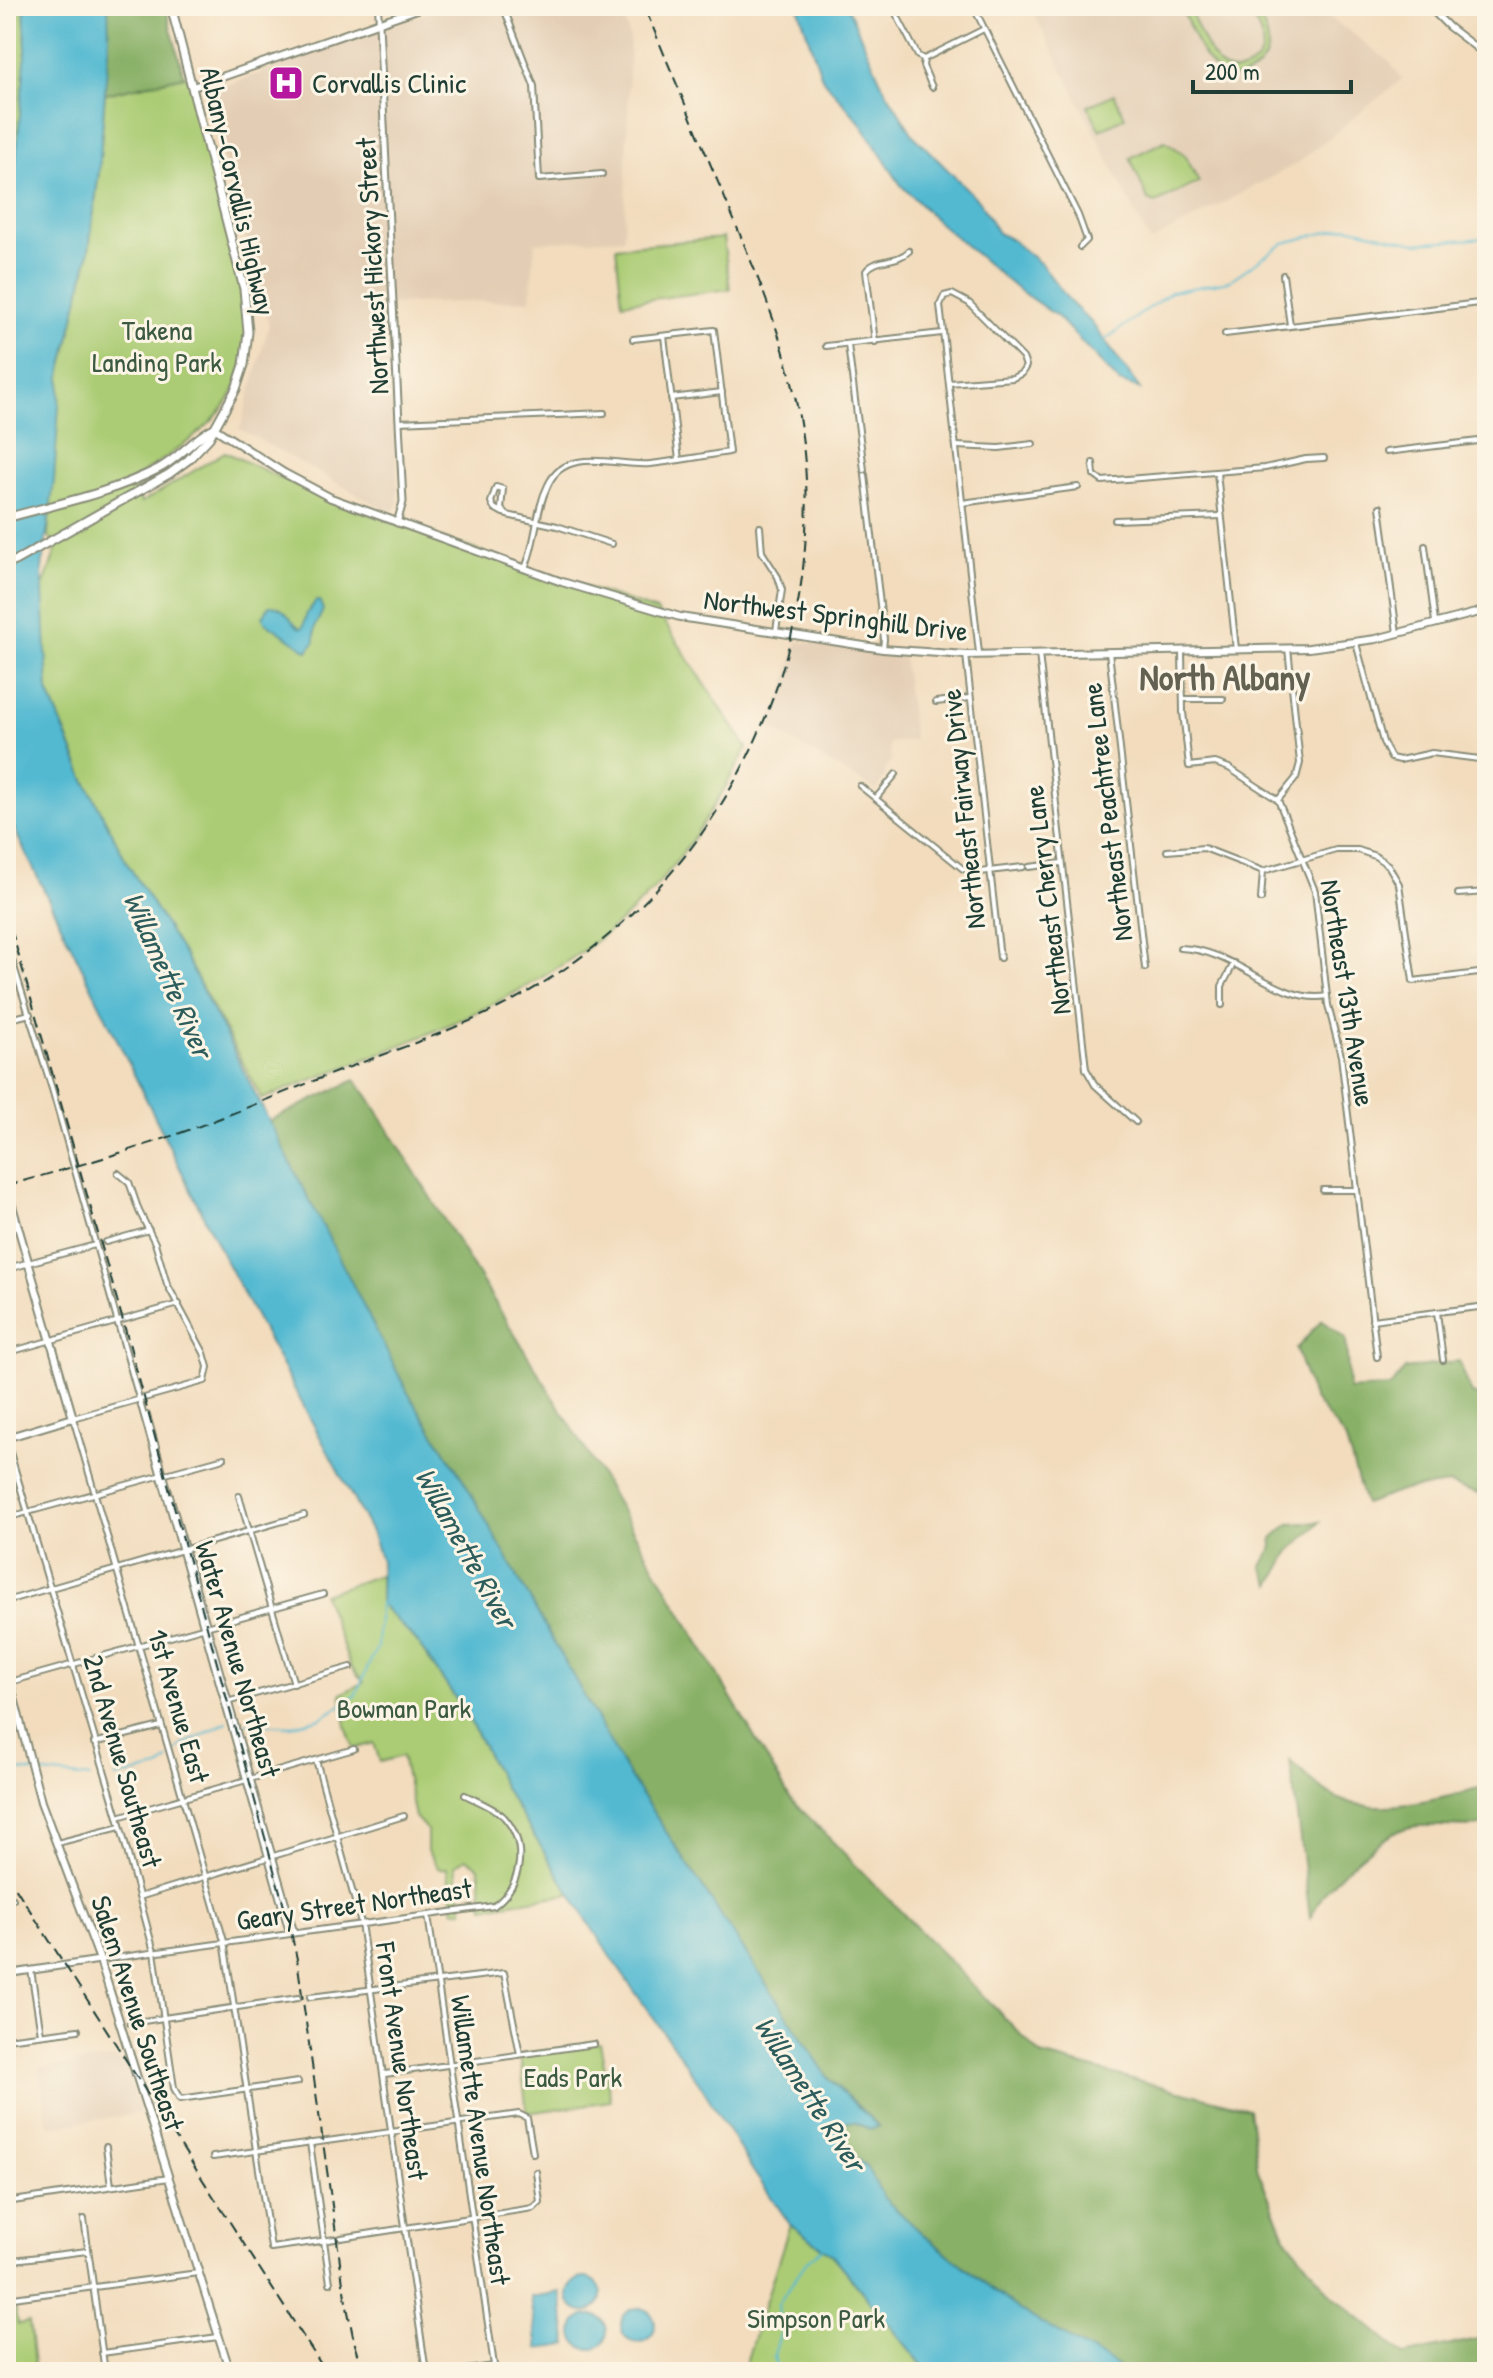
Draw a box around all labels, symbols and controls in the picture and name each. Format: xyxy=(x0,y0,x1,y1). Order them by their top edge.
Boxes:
scale bar xyxy=(1193,44,1351,94)
text: 200 m xyxy=(1205,55,1260,87)
street label: Albany-Corvallis Highway xyxy=(191,63,285,319)
hospital icon: Corvallis Clinic xyxy=(267,64,305,102)
place label: Corvallis Clinic xyxy=(312,64,466,102)
street label: Northwest Hickory Street xyxy=(346,136,398,395)
park label: Takena Landing Park xyxy=(92,311,222,381)
street label: Northwest Springhill Drive xyxy=(702,580,970,650)
district label: North Albany xyxy=(1140,652,1310,702)
street label: Northeast Peachtree Lane xyxy=(1072,681,1142,943)
street label: Northeast Fairway Drive xyxy=(932,687,994,931)
street label: Northeast Cherry Lane xyxy=(1014,783,1080,1017)
street label: Northeast 13th Avenue xyxy=(1311,877,1385,1109)
water label: Willamette River xyxy=(115,885,225,1067)
water label: Willamette River xyxy=(406,1460,529,1638)
street label: Water Avenue Northeast xyxy=(186,1536,290,1782)
street label: 1st Avenue East xyxy=(139,1625,219,1788)
street label: 2nd Avenue Southeast xyxy=(74,1650,172,1872)
park label: Bowman Park xyxy=(337,1689,472,1727)
street label: Geary Street Northeast xyxy=(234,1869,474,1939)
street label: Salem Avenue Southeast xyxy=(82,1891,194,2136)
street label: Front Avenue Northeast xyxy=(366,1939,438,2183)
street label: Willamette Avenue Northeast xyxy=(442,1993,520,2288)
water label: Willamette River xyxy=(746,2008,878,2182)
park label: Eads Park xyxy=(524,2058,623,2096)
park label: Simpson Park xyxy=(747,2299,885,2337)

